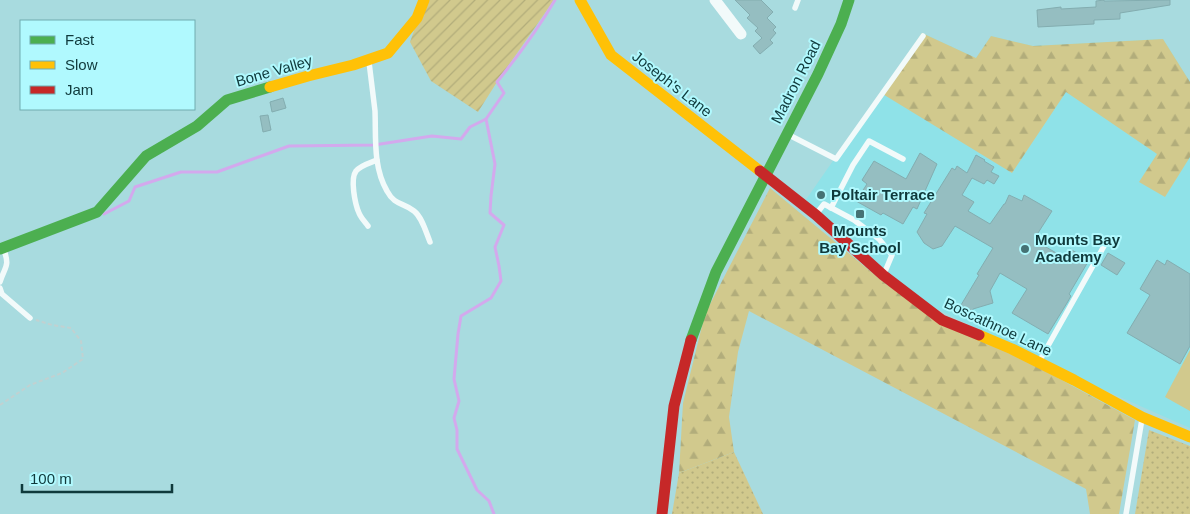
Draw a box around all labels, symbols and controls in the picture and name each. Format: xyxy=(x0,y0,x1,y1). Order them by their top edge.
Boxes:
legend xyxy=(20,20,195,110)
text: Fast xyxy=(65,31,95,48)
street label: Madron Road xyxy=(767,37,824,126)
street label: Joseph's Lane xyxy=(629,47,715,120)
street label: Bone Valley xyxy=(234,51,315,90)
text: Slow xyxy=(65,56,98,73)
text: Jam xyxy=(65,81,93,98)
place label: Poltair Terrace xyxy=(831,186,935,203)
marker: Poltair Terrace xyxy=(815,189,827,201)
marker: Mounts Bay School xyxy=(854,208,866,220)
place label: Mounts Bay School xyxy=(819,222,901,256)
place label: Mounts Bay Academy xyxy=(1035,231,1121,265)
marker: Mounts Bay Academy xyxy=(1019,243,1031,255)
street label: Boscathnoe Lane xyxy=(942,294,1055,359)
scale bar xyxy=(22,462,172,494)
text: 100 m xyxy=(30,470,72,487)

